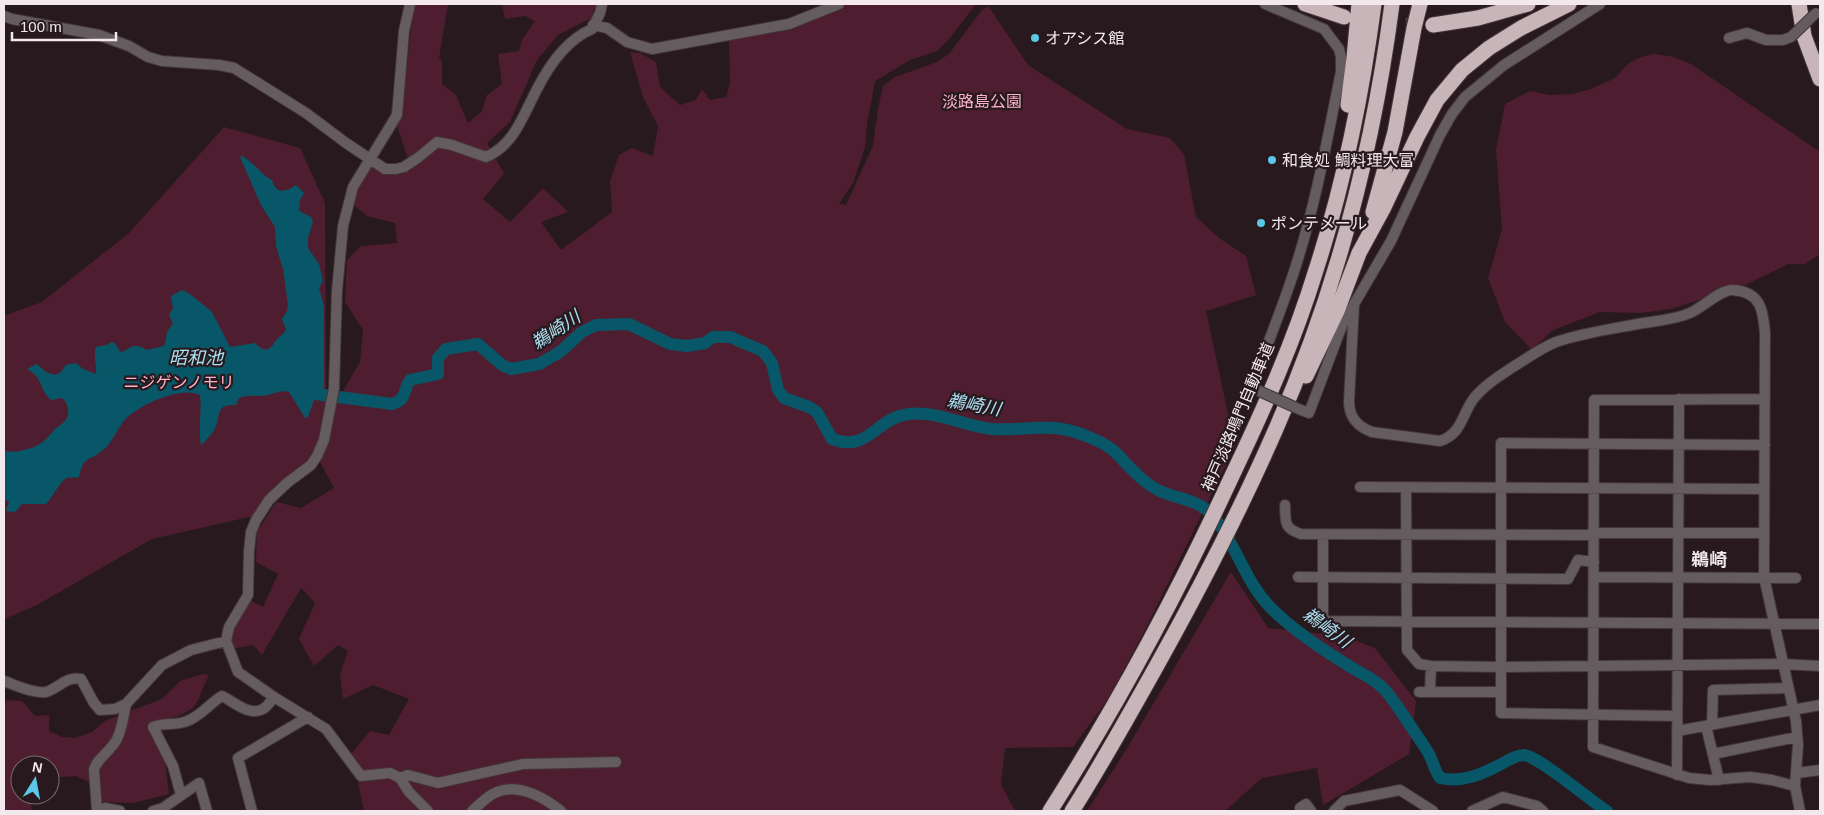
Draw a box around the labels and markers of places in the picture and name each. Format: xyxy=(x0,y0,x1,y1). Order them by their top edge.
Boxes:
place label: オアシス館 xyxy=(1045,30,1124,47)
marker: オアシス館 xyxy=(1029,32,1041,44)
place label: 和食処 鯛料理大富 xyxy=(1282,152,1414,169)
marker: 和食処 鯛料理大富 xyxy=(1266,154,1278,166)
place label: ポンテメール xyxy=(1271,215,1367,232)
marker: ポンテメール xyxy=(1255,217,1267,229)

